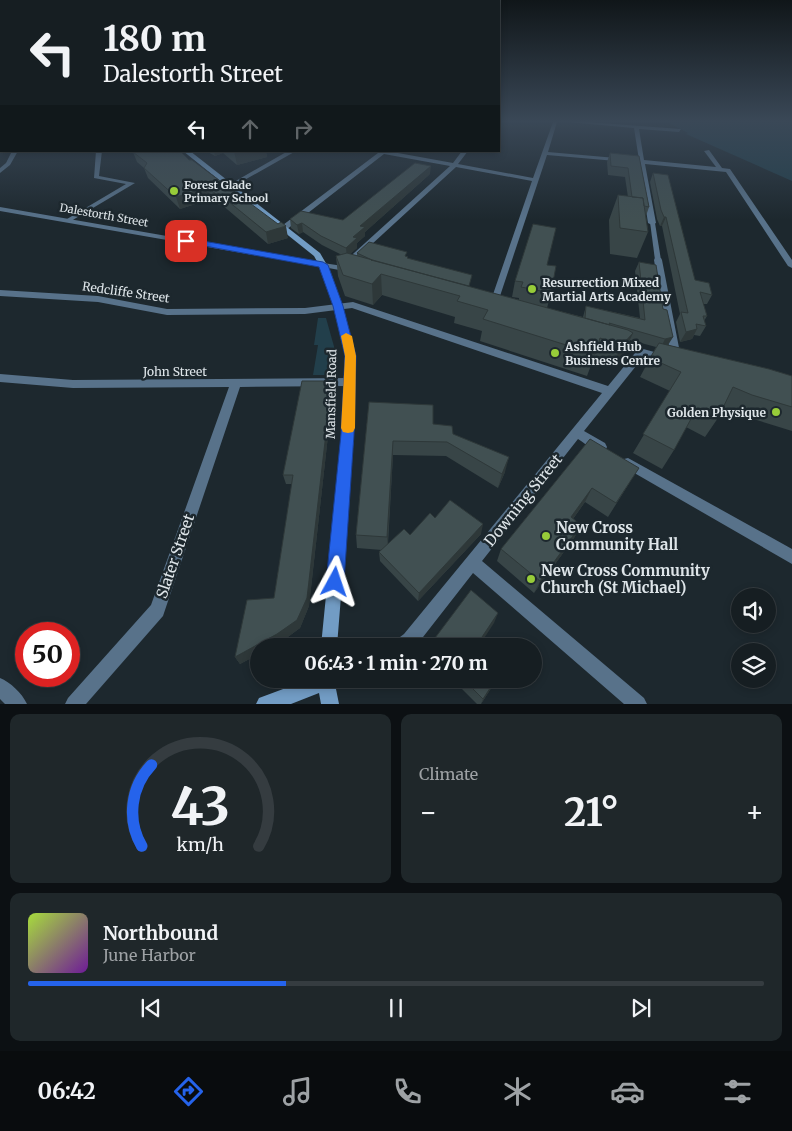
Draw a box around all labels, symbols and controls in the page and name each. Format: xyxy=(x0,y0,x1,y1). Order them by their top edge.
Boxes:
text: 180 m xyxy=(103,17,206,61)
icon: left xyxy=(20,20,85,85)
text: Dalestorth Street xyxy=(103,60,283,88)
icon: left xyxy=(183,115,211,143)
icon: ahead xyxy=(236,115,264,143)
icon: right xyxy=(289,115,317,143)
place label: Forest Glade Primary School xyxy=(184,178,269,205)
marker: Forest Glade Primary School xyxy=(168,185,180,197)
street label: Dalestorth Street xyxy=(59,200,150,230)
pin xyxy=(165,220,207,262)
icon: arrive xyxy=(172,227,200,255)
place label: Resurrection Mixed Martial Arts Academy xyxy=(542,275,672,304)
street label: Redcliffe Street xyxy=(81,278,171,306)
marker: Resurrection Mixed Martial Arts Academy xyxy=(526,283,538,295)
place label: Ashfield Hub Business Centre xyxy=(564,339,660,368)
marker: Ashfield Hub Business Centre xyxy=(549,347,561,359)
street label: Mansfield Road xyxy=(323,349,339,439)
street label: John Street xyxy=(142,364,207,379)
place label: Golden Physique xyxy=(667,405,767,420)
marker: Golden Physique xyxy=(770,406,782,418)
street label: Downing Street xyxy=(480,450,566,550)
street label: Slater Street xyxy=(152,511,198,601)
place label: New Cross Community Hall xyxy=(556,518,678,554)
marker: New Cross Community Hall xyxy=(540,530,552,542)
position arrow xyxy=(308,555,360,607)
place label: New Cross Community Church (St Michael) xyxy=(541,561,710,597)
marker: New Cross Community Church (St Michael) xyxy=(525,573,537,585)
map controls xyxy=(731,588,776,688)
button: sound xyxy=(731,588,776,633)
speed limit sign: 50 xyxy=(15,622,80,687)
button: layers xyxy=(731,643,776,688)
text: 06:43 · 1 min · 270 m xyxy=(304,651,488,675)
text: Climate xyxy=(419,764,478,784)
text: 43 xyxy=(171,774,230,839)
text: 21° xyxy=(564,789,619,836)
text: − xyxy=(419,794,438,830)
text: + xyxy=(745,794,764,830)
text: km/h xyxy=(177,833,224,856)
text: Northbound xyxy=(103,921,218,945)
text: June Harbor xyxy=(103,945,196,965)
icon: previous xyxy=(137,994,165,1022)
icon: pause xyxy=(382,994,410,1022)
icon: next xyxy=(627,994,655,1022)
icon: directions xyxy=(171,1074,206,1109)
icon: music xyxy=(280,1074,315,1109)
icon: phone xyxy=(390,1074,425,1109)
icon: climate xyxy=(500,1074,535,1109)
icon: car xyxy=(610,1074,645,1109)
icon: filters xyxy=(720,1074,755,1109)
text: 06:42 xyxy=(37,1077,96,1105)

